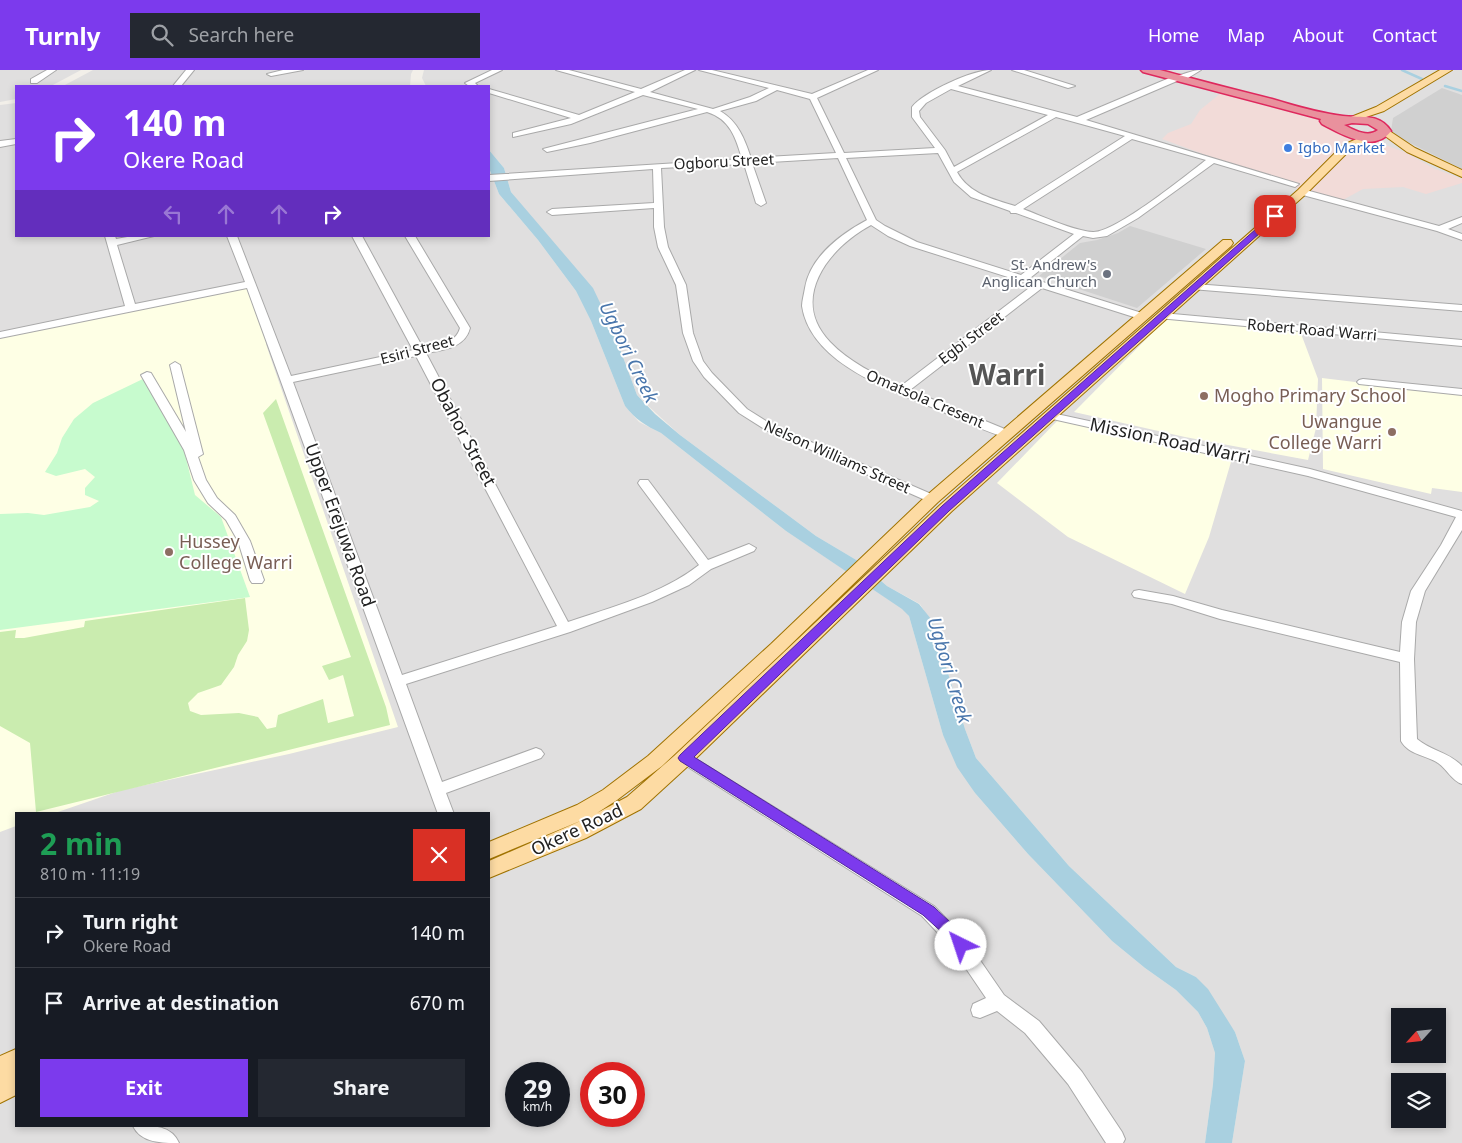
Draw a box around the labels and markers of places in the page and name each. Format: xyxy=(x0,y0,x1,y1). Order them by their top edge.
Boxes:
place label: Igbo Market xyxy=(1298,137,1385,157)
marker: Igbo Market xyxy=(1282,142,1294,154)
pin xyxy=(1254,195,1296,237)
place label: St. Andrew's Anglican Church xyxy=(982,254,1097,291)
marker: St. Andrew's Anglican Church xyxy=(1101,268,1113,280)
place label: Mogho Primary School xyxy=(1214,383,1406,407)
marker: Mogho Primary School xyxy=(1198,390,1210,402)
place label: Uwangue College Warri xyxy=(1268,409,1382,454)
marker: Uwangue College Warri xyxy=(1386,426,1398,438)
place label: Hussey College Warri xyxy=(179,529,293,574)
marker: Hussey College Warri xyxy=(163,546,175,558)

